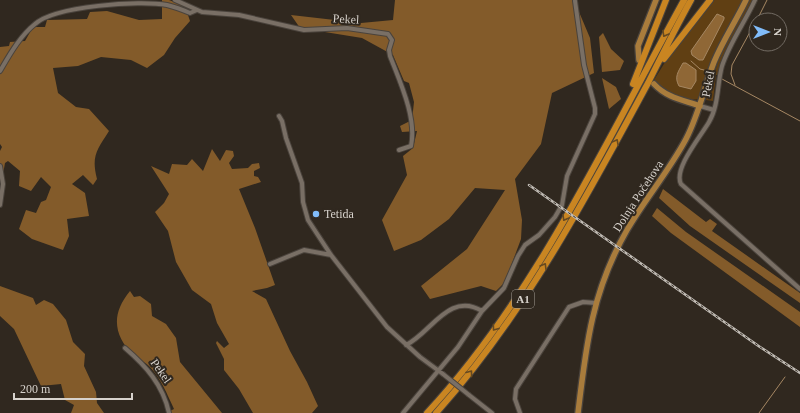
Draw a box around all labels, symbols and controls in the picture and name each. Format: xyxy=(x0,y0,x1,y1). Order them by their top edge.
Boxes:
street label: Pekel xyxy=(332,11,360,27)
north arrow xyxy=(748,12,788,52)
text: N xyxy=(772,28,784,36)
one-way arrow xyxy=(663,30,670,37)
street label: Pekel xyxy=(699,69,718,98)
one-way arrow xyxy=(611,138,619,146)
street label: Dolnja Počehova xyxy=(610,157,667,234)
place label: Tetida xyxy=(324,207,354,221)
marker: Tetida xyxy=(311,209,321,219)
one-way arrow xyxy=(562,214,569,221)
one-way arrow xyxy=(540,263,547,270)
road number: A1 xyxy=(512,290,534,308)
one-way arrow xyxy=(492,324,500,331)
street label: Pekel xyxy=(148,356,175,386)
one-way arrow xyxy=(465,370,472,377)
scale bar xyxy=(14,375,132,401)
text: 200 m xyxy=(20,382,51,396)

